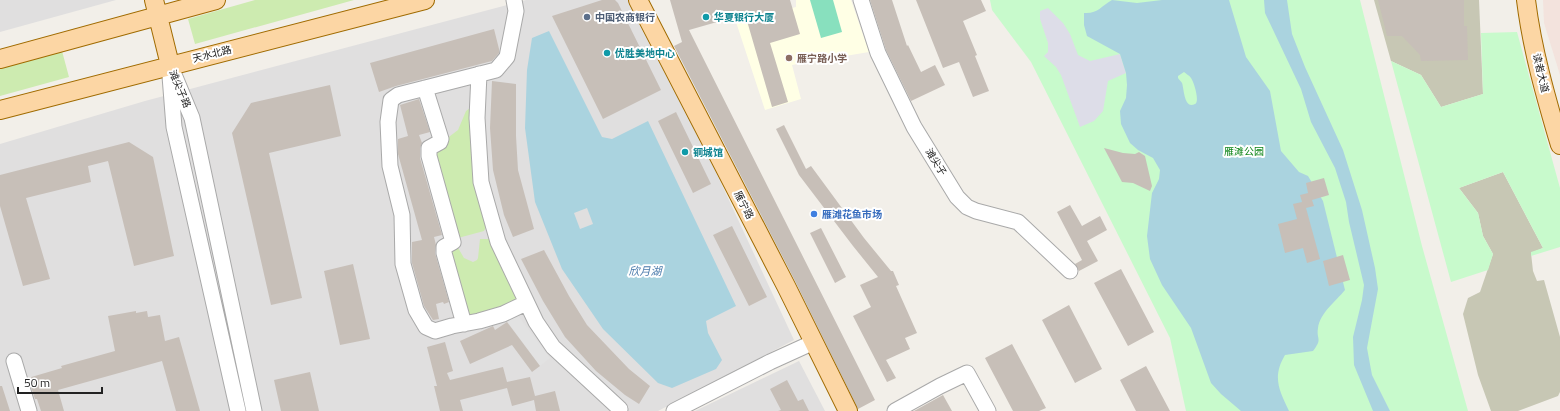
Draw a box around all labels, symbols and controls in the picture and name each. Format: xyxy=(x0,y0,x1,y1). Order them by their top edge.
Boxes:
place label: 中国农商银行 xyxy=(595,10,655,25)
place label: 华夏银行大厦 xyxy=(714,10,774,25)
marker: 中国农商银行 xyxy=(582,12,592,22)
marker: 华夏银行大厦 xyxy=(701,12,711,22)
street label: 天水北路 xyxy=(191,42,233,66)
place label: 优胜美地中心 xyxy=(615,46,675,61)
marker: 优胜美地中心 xyxy=(602,48,612,58)
place label: 雁宁路小学 xyxy=(797,51,847,66)
street label: 读者大道 xyxy=(1529,52,1553,94)
marker: 雁宁路小学 xyxy=(784,53,794,63)
street label: 滩尖子路 xyxy=(165,68,195,110)
park label: 雁滩公园 xyxy=(1224,144,1264,159)
place label: 铜城馆 xyxy=(693,145,723,160)
street label: 滩尖子 xyxy=(922,145,950,179)
marker: 铜城馆 xyxy=(680,147,690,157)
street label: 雁宁路 xyxy=(731,188,757,222)
place label: 雁滩花鱼市场 xyxy=(822,207,882,222)
marker: 雁滩花鱼市场 xyxy=(809,209,819,219)
water label: 欣月湖 xyxy=(629,263,663,279)
scale bar xyxy=(18,369,102,395)
text: 50 m xyxy=(24,373,50,392)

